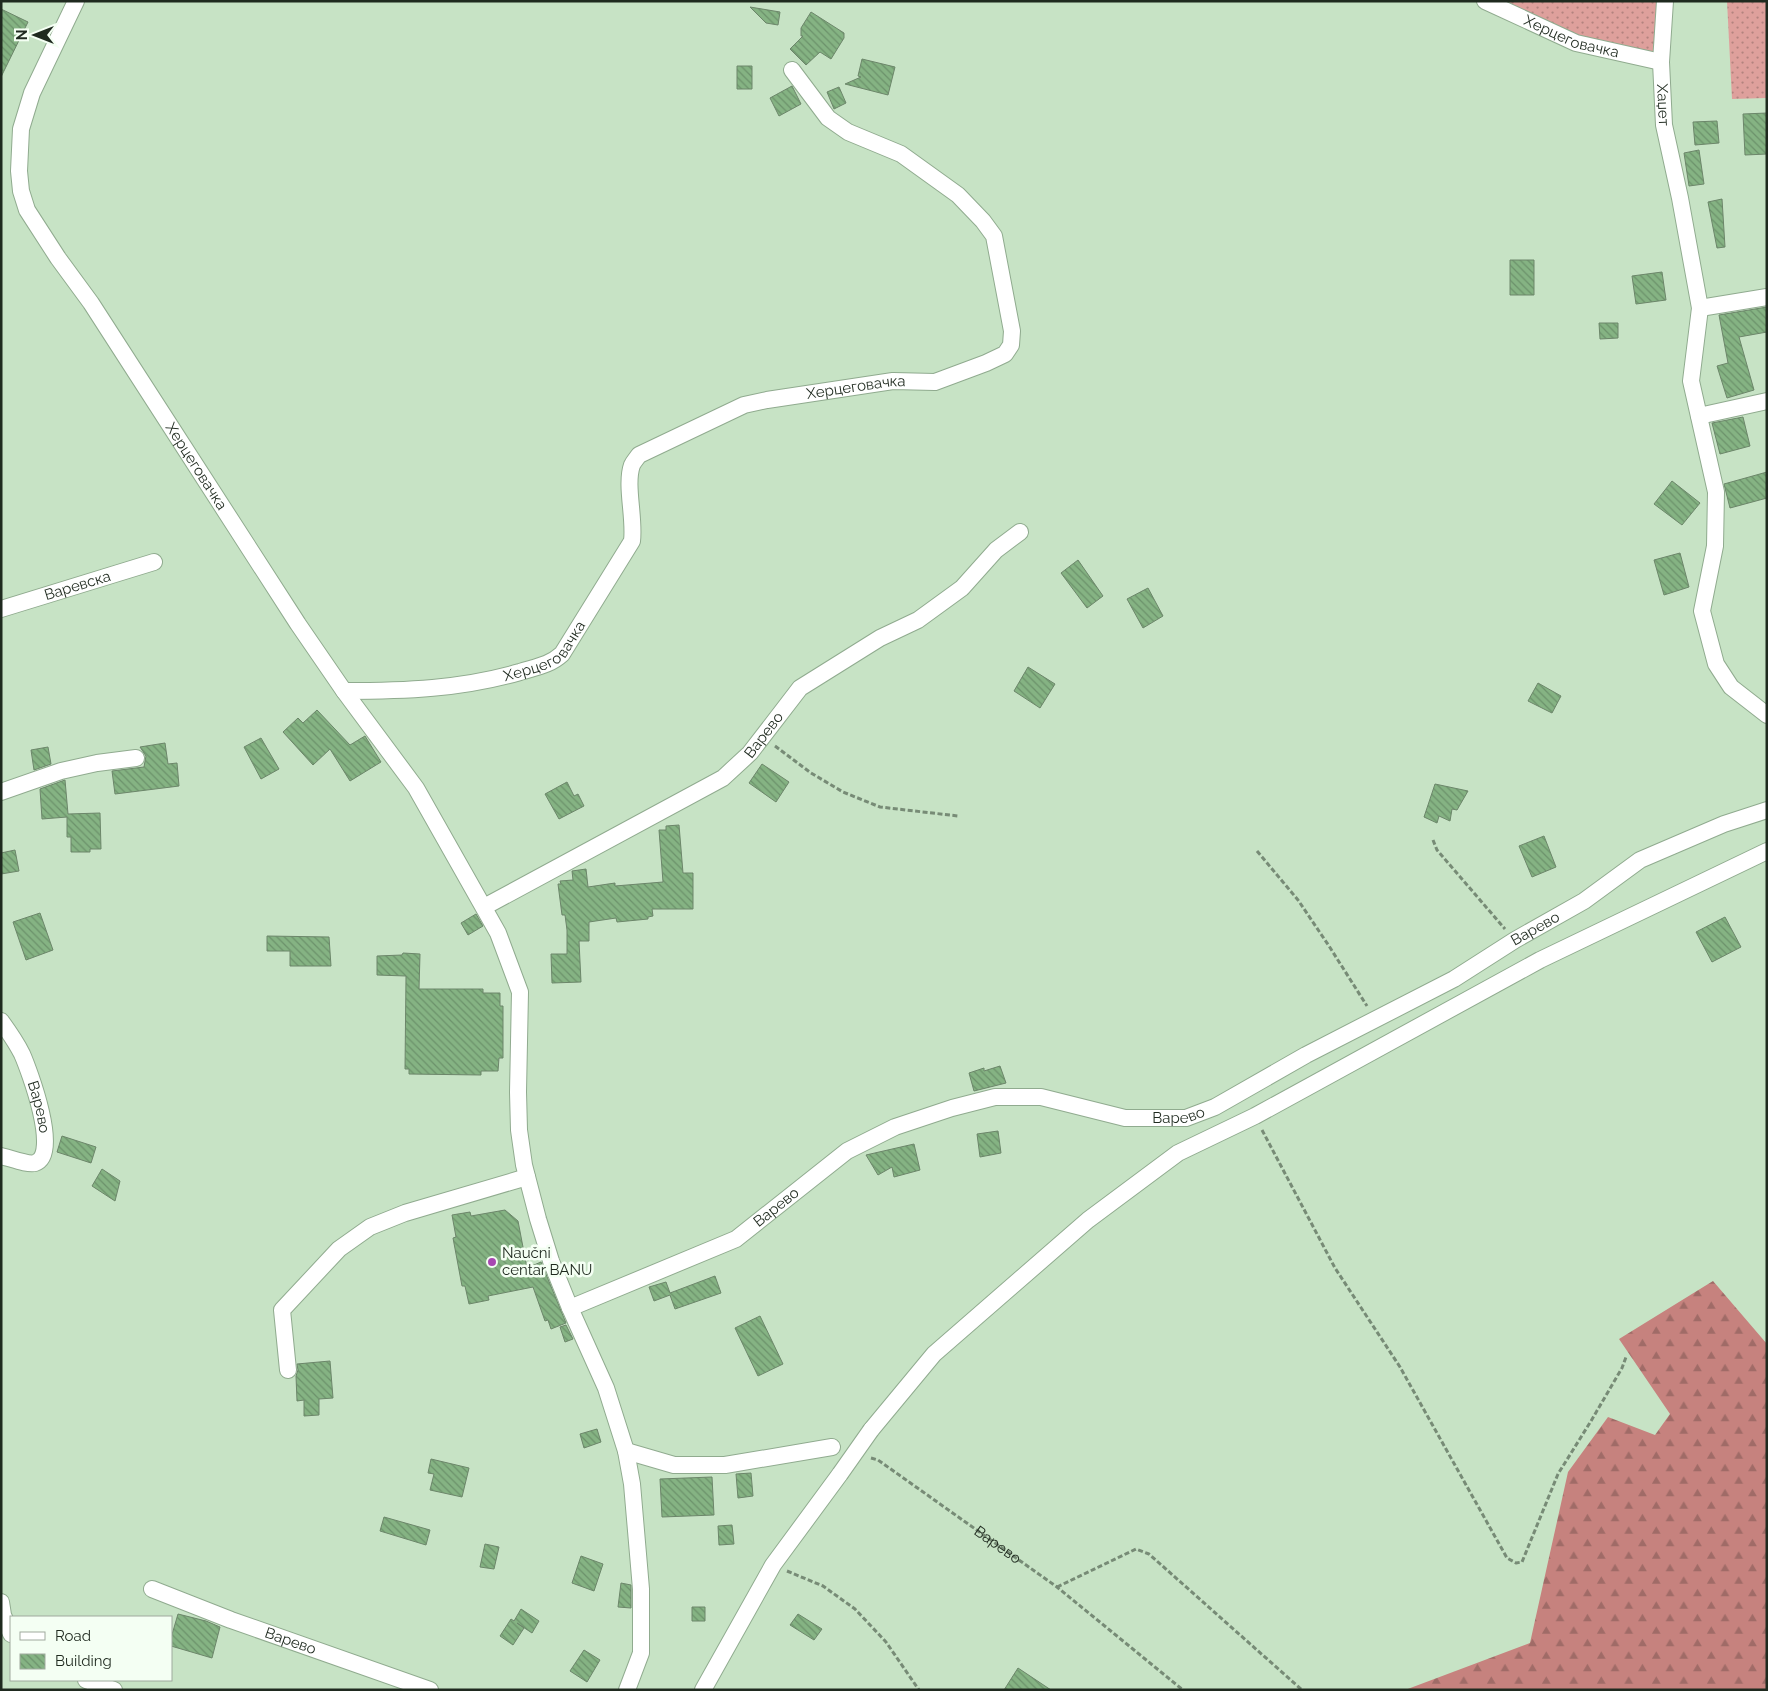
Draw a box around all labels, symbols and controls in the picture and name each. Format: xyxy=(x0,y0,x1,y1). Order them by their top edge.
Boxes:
north arrow xyxy=(10,10,60,60)
street label: Херцеговачка xyxy=(1521,11,1621,61)
text: N xyxy=(14,30,30,40)
street label: Хаџет xyxy=(1653,83,1673,126)
street label: Херцеговачка xyxy=(805,372,906,403)
street label: Херцеговачка xyxy=(162,419,231,513)
street label: Варевска xyxy=(42,567,113,604)
street label: Херцеговачка xyxy=(502,618,589,685)
street label: Варево xyxy=(740,708,787,762)
street label: Варево xyxy=(1508,908,1563,949)
street label: Варево xyxy=(24,1078,54,1134)
street label: Варево xyxy=(1152,1103,1207,1127)
street label: Варево xyxy=(750,1184,803,1231)
place label: Naučni centar BANU xyxy=(502,1244,592,1279)
marker: Naučni centar BANU xyxy=(486,1256,498,1268)
street label: Варево xyxy=(971,1522,1025,1568)
legend xyxy=(10,1616,172,1681)
street label: Варево xyxy=(262,1624,319,1658)
text: Road xyxy=(55,1627,91,1645)
text: Building xyxy=(55,1652,112,1670)

